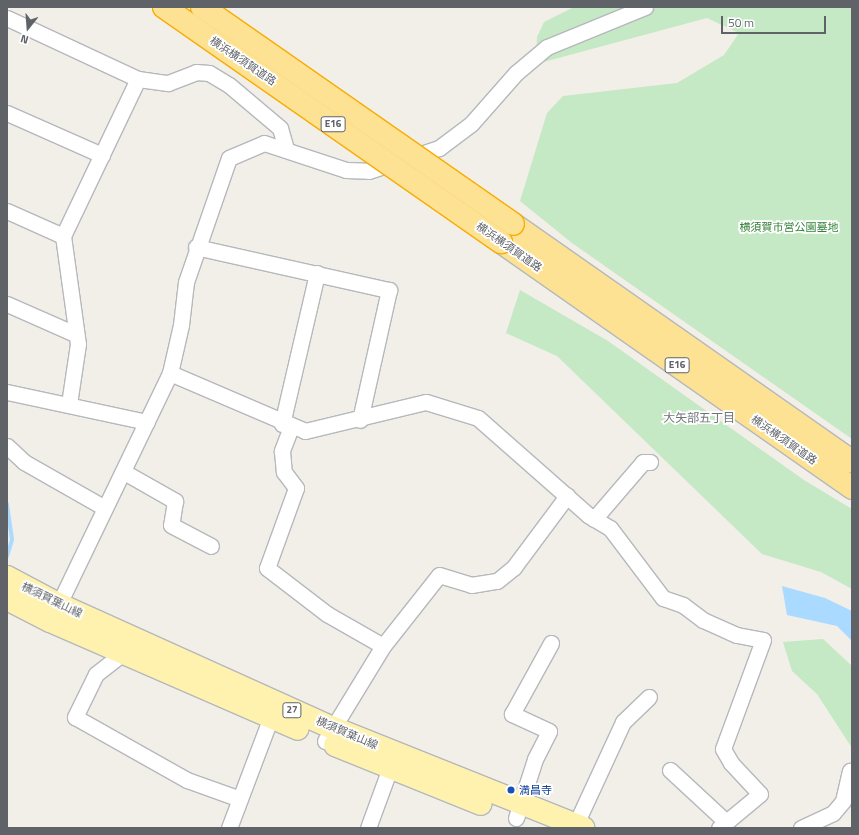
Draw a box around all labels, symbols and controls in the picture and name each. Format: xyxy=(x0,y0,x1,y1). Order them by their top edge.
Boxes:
north arrow xyxy=(8,8,48,48)
scale bar xyxy=(723,8,828,34)
text: 50 m xyxy=(728,13,754,32)
text: N xyxy=(19,31,30,48)
street label: 横浜横須賀道路 xyxy=(207,34,279,88)
road number: E16 xyxy=(320,116,346,132)
street label: 横浜横須賀道路 xyxy=(474,220,544,274)
park label: 横須賀市営公園墓地 xyxy=(740,220,838,234)
road number: E16 xyxy=(664,357,690,373)
district label: 大矢部五丁目 xyxy=(663,411,735,425)
street label: 横浜横須賀道路 xyxy=(749,413,819,467)
street label: 横須賀葉山線 xyxy=(19,580,85,620)
road number: 27 xyxy=(282,702,302,718)
street label: 横須賀葉山線 xyxy=(314,714,380,752)
place label: 満昌寺 xyxy=(519,783,552,797)
marker: 満昌寺 xyxy=(506,785,516,795)

